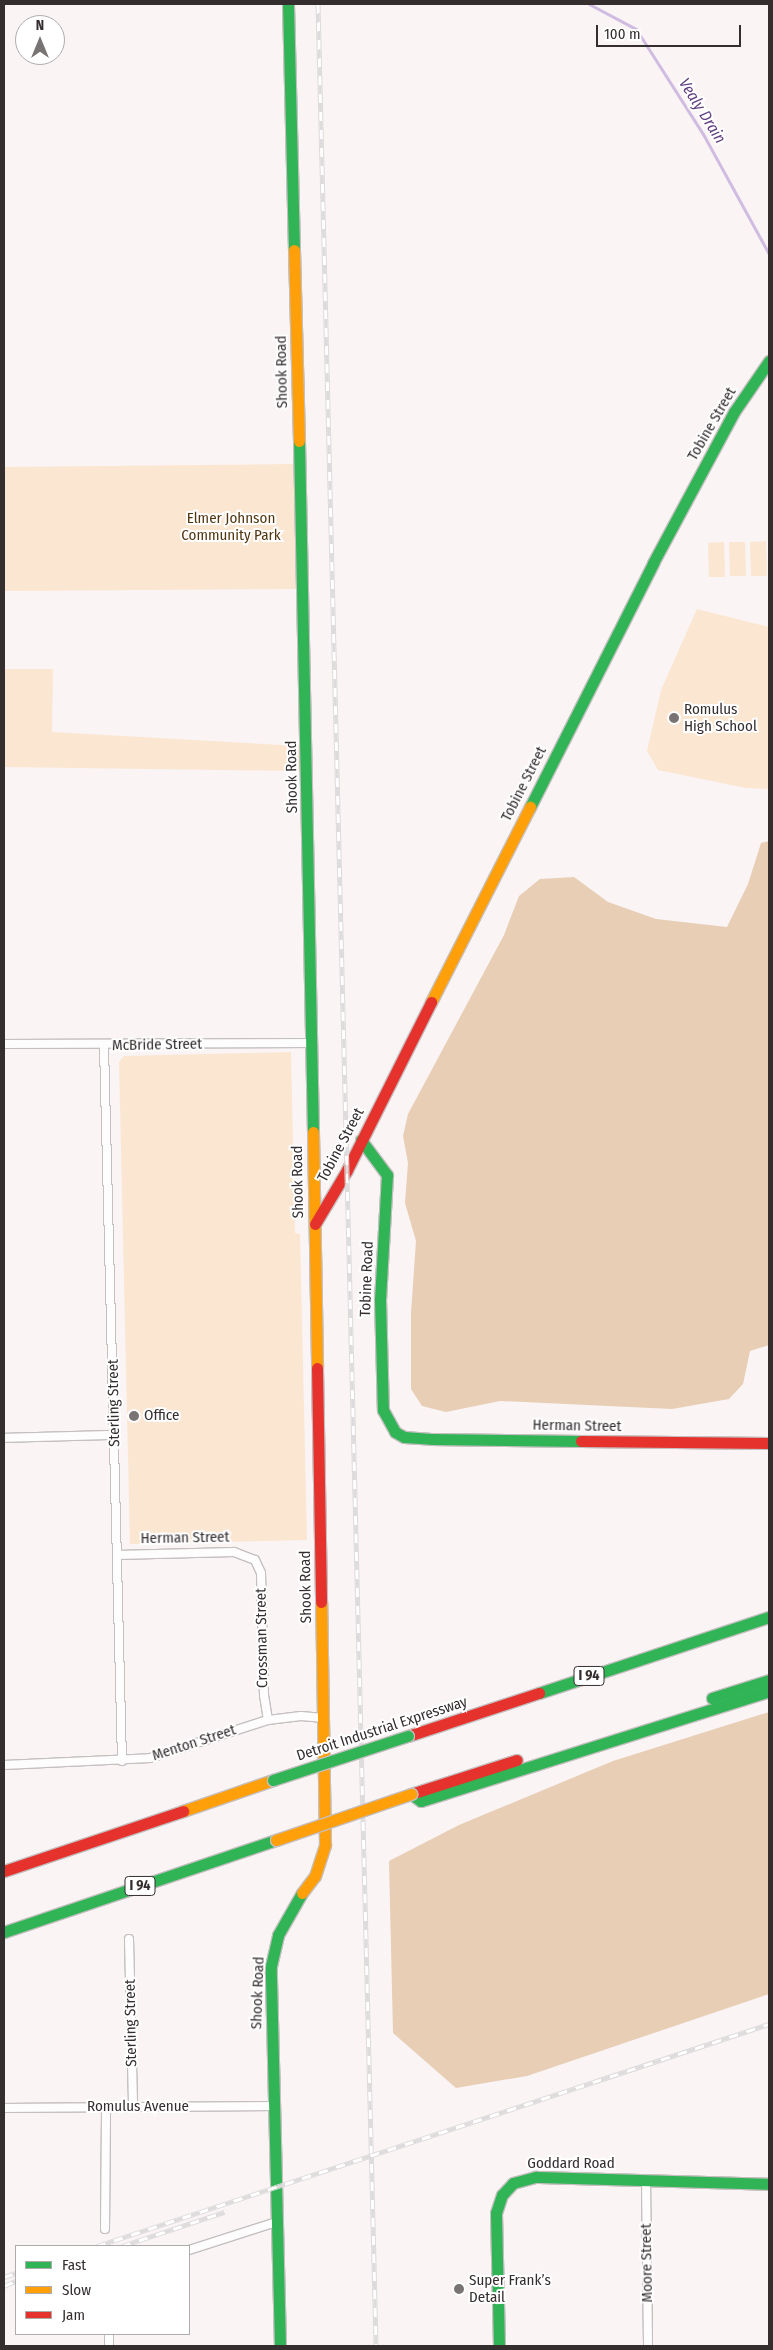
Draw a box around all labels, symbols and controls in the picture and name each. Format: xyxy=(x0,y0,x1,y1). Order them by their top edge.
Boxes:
north arrow xyxy=(15,15,65,65)
scale bar xyxy=(598,15,743,47)
text: N xyxy=(36,17,44,34)
text: 100 m xyxy=(604,25,641,43)
water label: Vealy Drain xyxy=(674,75,730,147)
street label: Shook Road xyxy=(272,335,292,409)
street label: Tobine Street xyxy=(684,384,740,464)
park label: Elmer Johnson Community Park xyxy=(181,509,281,544)
place label: Romulus High School xyxy=(684,700,757,735)
marker: Romulus High School xyxy=(668,712,680,724)
street label: Shook Road xyxy=(282,740,302,814)
street label: Tobine Street xyxy=(497,744,551,824)
street label: McBride Street xyxy=(112,1035,202,1055)
street label: Tobine Street xyxy=(314,1105,368,1185)
street label: Shook Road xyxy=(288,1145,308,1219)
street label: Tobine Road xyxy=(357,1241,377,1317)
street label: Sterling Street xyxy=(104,1359,124,1447)
place label: Office xyxy=(144,1407,179,1425)
marker: Office xyxy=(128,1410,140,1422)
street label: Herman Street xyxy=(532,1416,622,1436)
street label: Herman Street xyxy=(140,1528,230,1548)
street label: Shook Road xyxy=(296,1550,316,1624)
street label: Crossman Street xyxy=(252,1588,272,1688)
road number: I 94 xyxy=(573,1664,605,1688)
street label: Detroit Industrial Expressway xyxy=(294,1693,470,1765)
street label: Menton Street xyxy=(150,1721,238,1765)
road number: I 94 xyxy=(124,1874,156,1898)
street label: Shook Road xyxy=(248,1956,268,2030)
street label: Sterling Street xyxy=(121,1979,141,2067)
street label: Romulus Avenue xyxy=(87,2098,189,2116)
street label: Goddard Road xyxy=(527,2155,615,2173)
street label: Moore Street xyxy=(637,2223,657,2303)
legend xyxy=(15,2245,190,2335)
text: Fast xyxy=(62,2256,86,2274)
place label: Super Frank’s Detail xyxy=(469,2271,551,2306)
text: Slow xyxy=(62,2281,91,2299)
marker: Super Frank’s Detail xyxy=(453,2283,465,2295)
text: Jam xyxy=(62,2306,85,2324)

